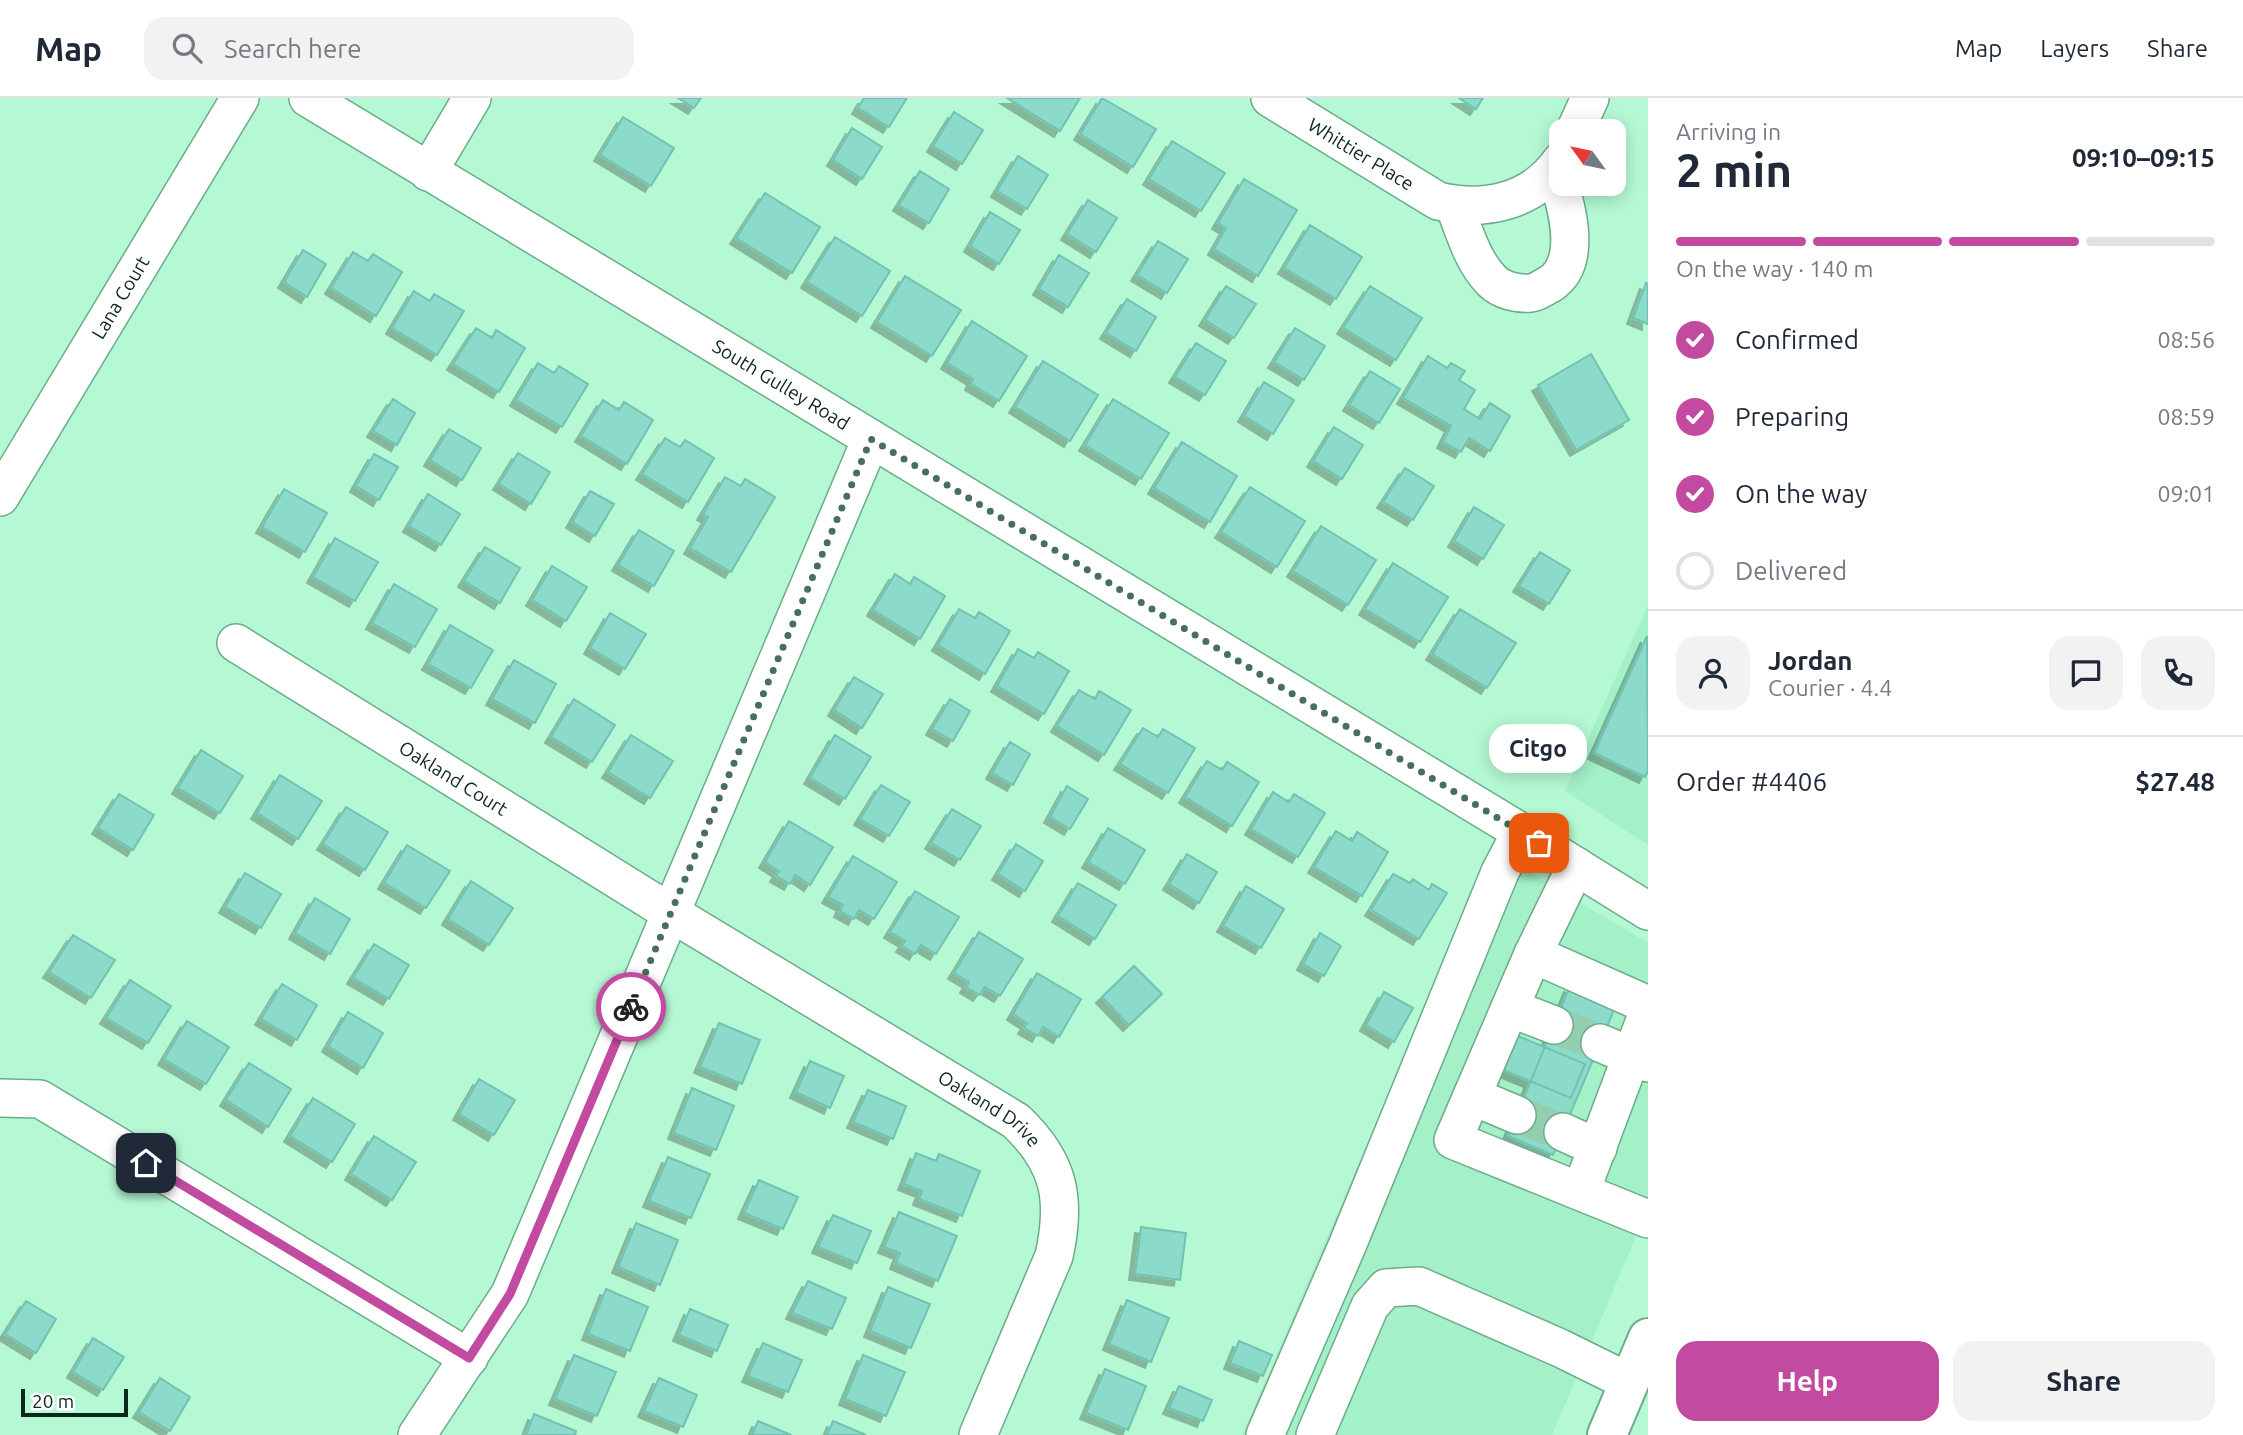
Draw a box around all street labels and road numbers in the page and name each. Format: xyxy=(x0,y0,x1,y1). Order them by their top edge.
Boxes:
street label: Whittier Place xyxy=(1304,113,1418,195)
street label: Lana Court xyxy=(87,251,154,343)
street label: South Gulley Road xyxy=(709,335,854,434)
street label: Oakland Court xyxy=(395,736,512,820)
street label: Oakland Drive xyxy=(934,1066,1046,1151)

